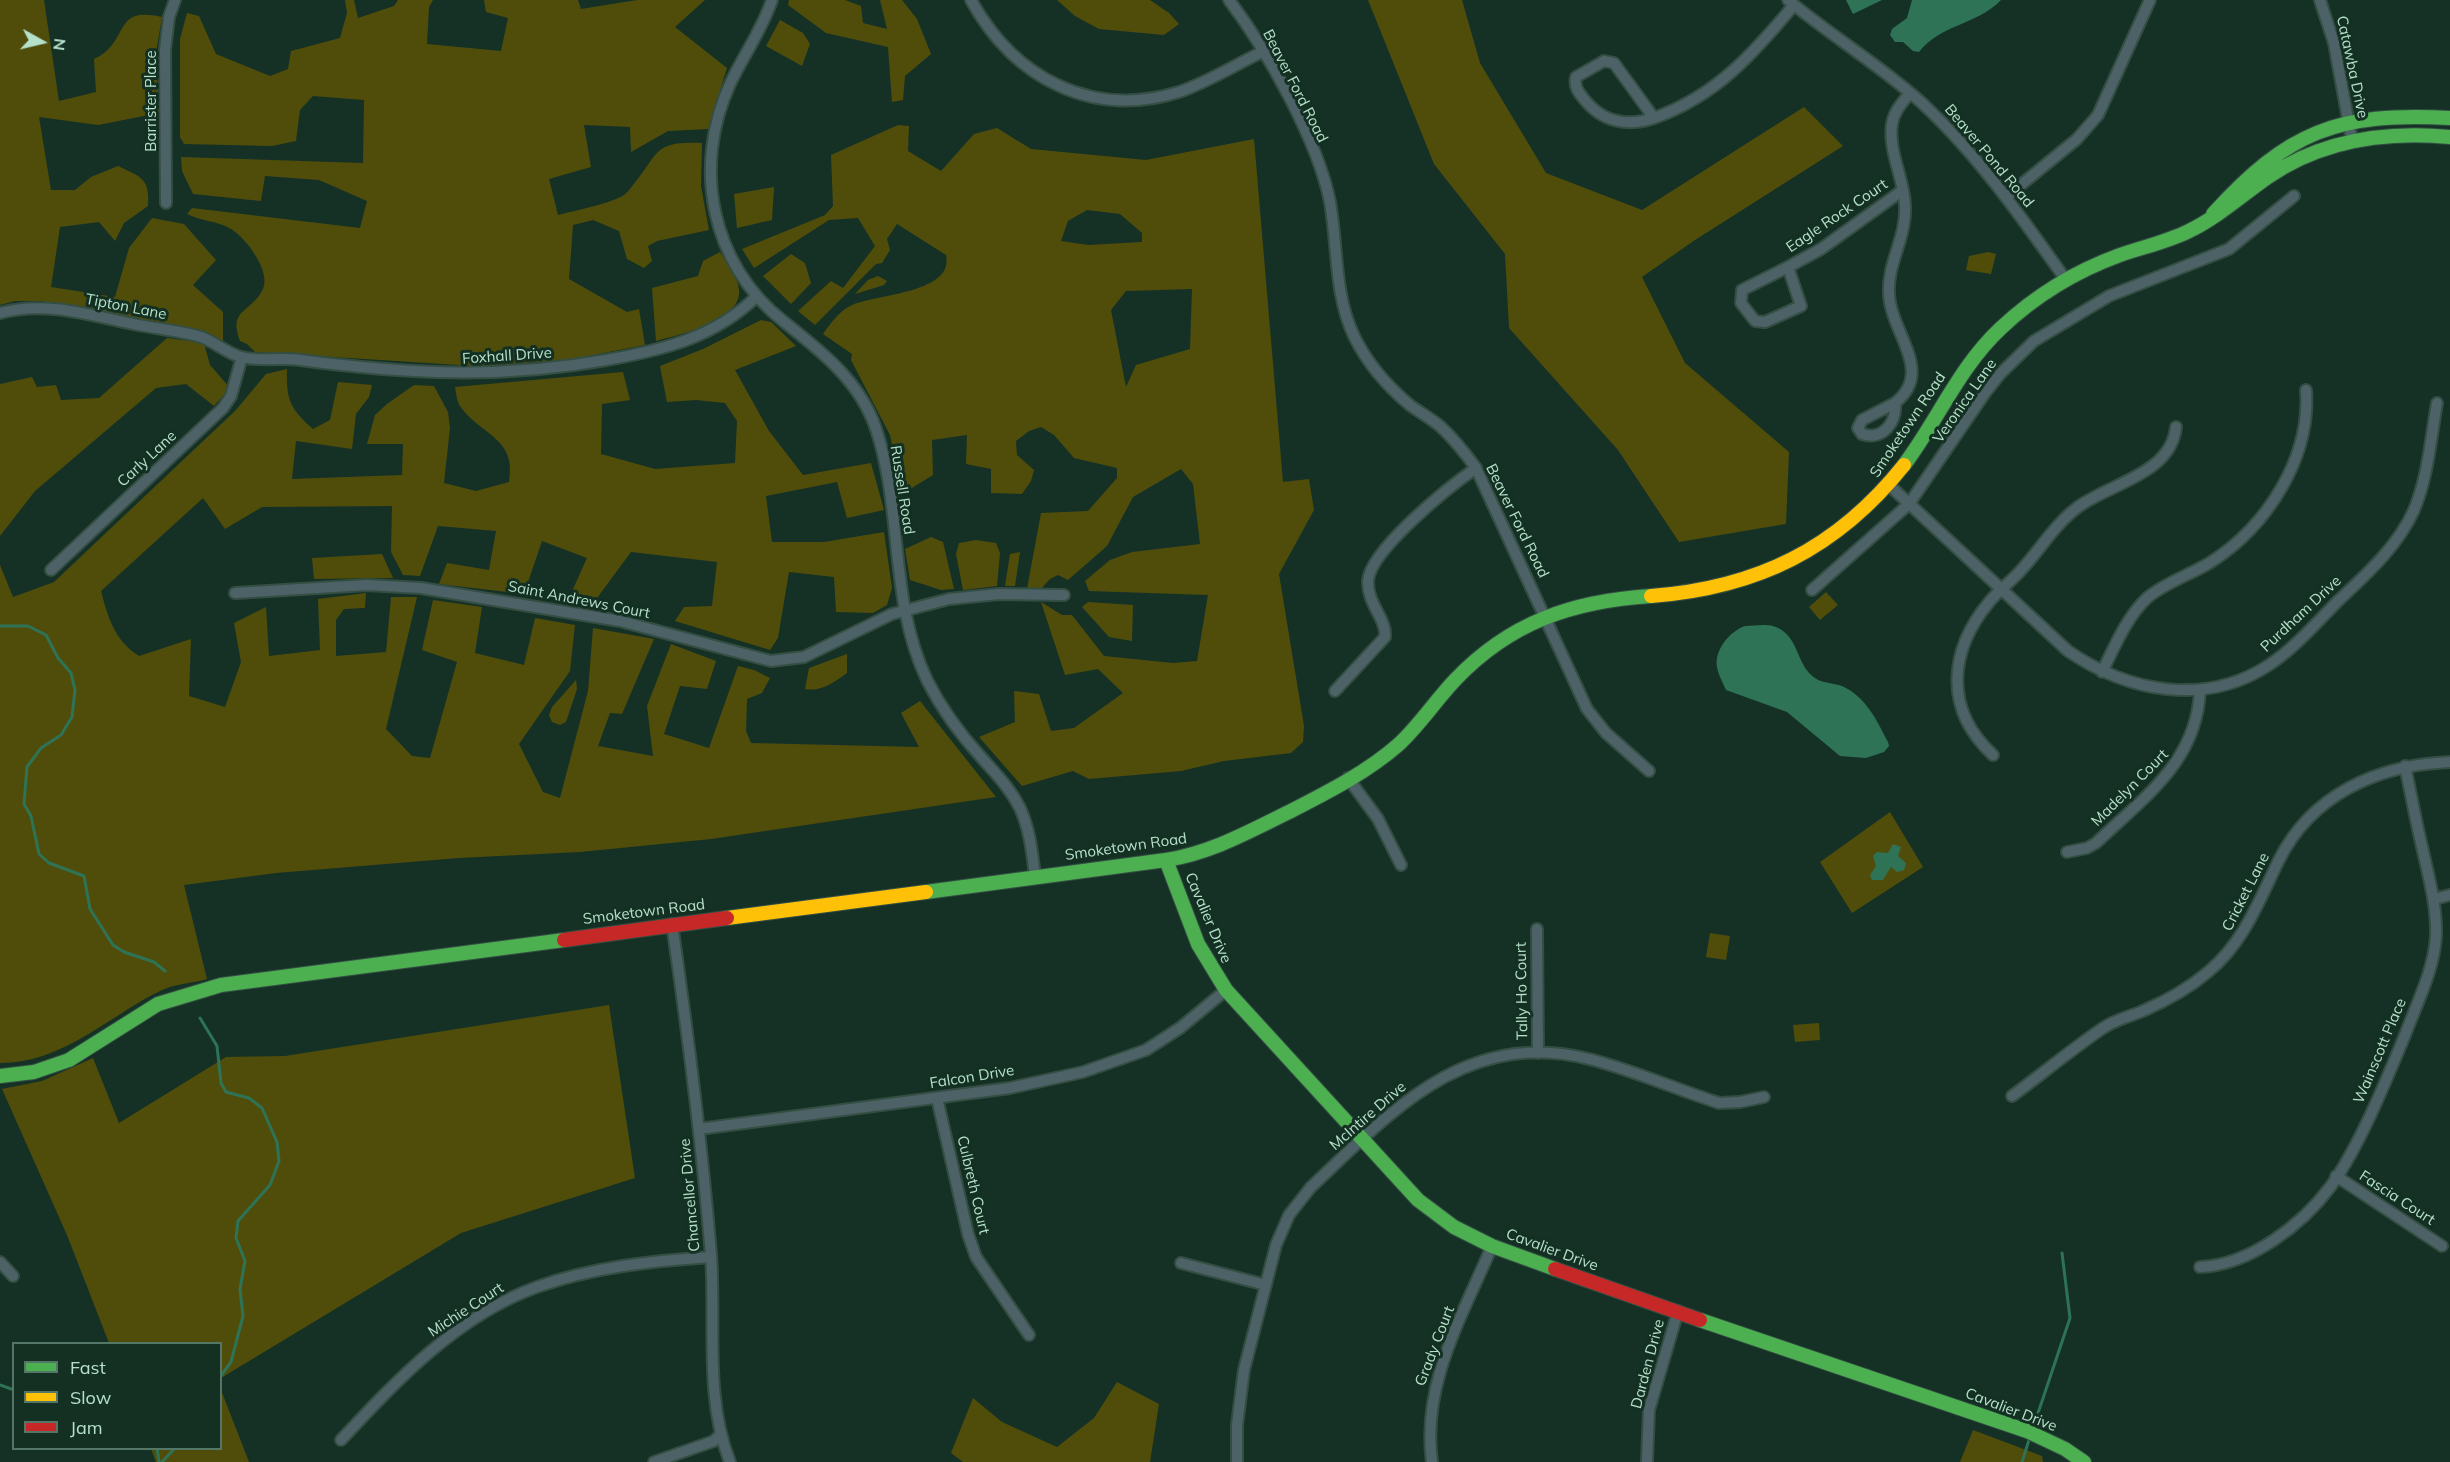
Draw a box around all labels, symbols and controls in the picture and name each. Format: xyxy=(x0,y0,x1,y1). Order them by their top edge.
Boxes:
north arrow xyxy=(12,12,72,72)
street label: Catawba Drive xyxy=(2332,14,2372,120)
street label: Beaver Ford Road xyxy=(1259,26,1331,146)
text: N xyxy=(49,37,71,52)
street label: Barrister Place xyxy=(142,50,160,152)
street label: Beaver Pond Road xyxy=(1941,101,2037,211)
street label: Eagle Rock Court xyxy=(1783,175,1891,257)
street label: Tipton Lane xyxy=(84,290,168,324)
street label: Foxhall Drive xyxy=(462,344,552,368)
street label: Veronica Lane xyxy=(1929,356,2001,446)
street label: Smoketown Road xyxy=(1866,369,1950,481)
street label: Carly Lane xyxy=(114,427,180,491)
street label: Russell Road xyxy=(886,444,918,536)
street label: Beaver Ford Road xyxy=(1482,461,1552,581)
street label: Purdham Drive xyxy=(2257,572,2345,656)
street label: Saint Andrews Court xyxy=(506,577,652,623)
street label: Madelyn Court xyxy=(2088,746,2172,830)
street label: Smoketown Road xyxy=(1064,830,1188,864)
street label: Cricket Lane xyxy=(2219,850,2273,934)
street label: Cavalier Drive xyxy=(1181,870,1235,966)
street label: Smoketown Road xyxy=(582,896,706,928)
street label: Tally Ho Court xyxy=(1512,942,1532,1040)
street label: Wainscott Place xyxy=(2350,996,2410,1106)
street label: Falcon Drive xyxy=(928,1061,1016,1093)
street label: McIntire Drive xyxy=(1326,1078,1410,1154)
street label: Culbreth Court xyxy=(953,1134,993,1236)
street label: Chancellor Drive xyxy=(676,1138,704,1252)
street label: Fascia Court xyxy=(2356,1167,2438,1229)
street label: Cavalier Drive xyxy=(1504,1225,1600,1275)
street label: Michie Court xyxy=(425,1279,507,1341)
street label: Grady Court xyxy=(1411,1303,1459,1389)
street label: Darden Drive xyxy=(1627,1317,1669,1411)
legend xyxy=(12,1342,222,1450)
text: Fast xyxy=(70,1356,106,1379)
street label: Cavalier Drive xyxy=(1963,1384,2059,1436)
text: Slow xyxy=(70,1386,111,1409)
text: Jam xyxy=(70,1416,103,1439)

